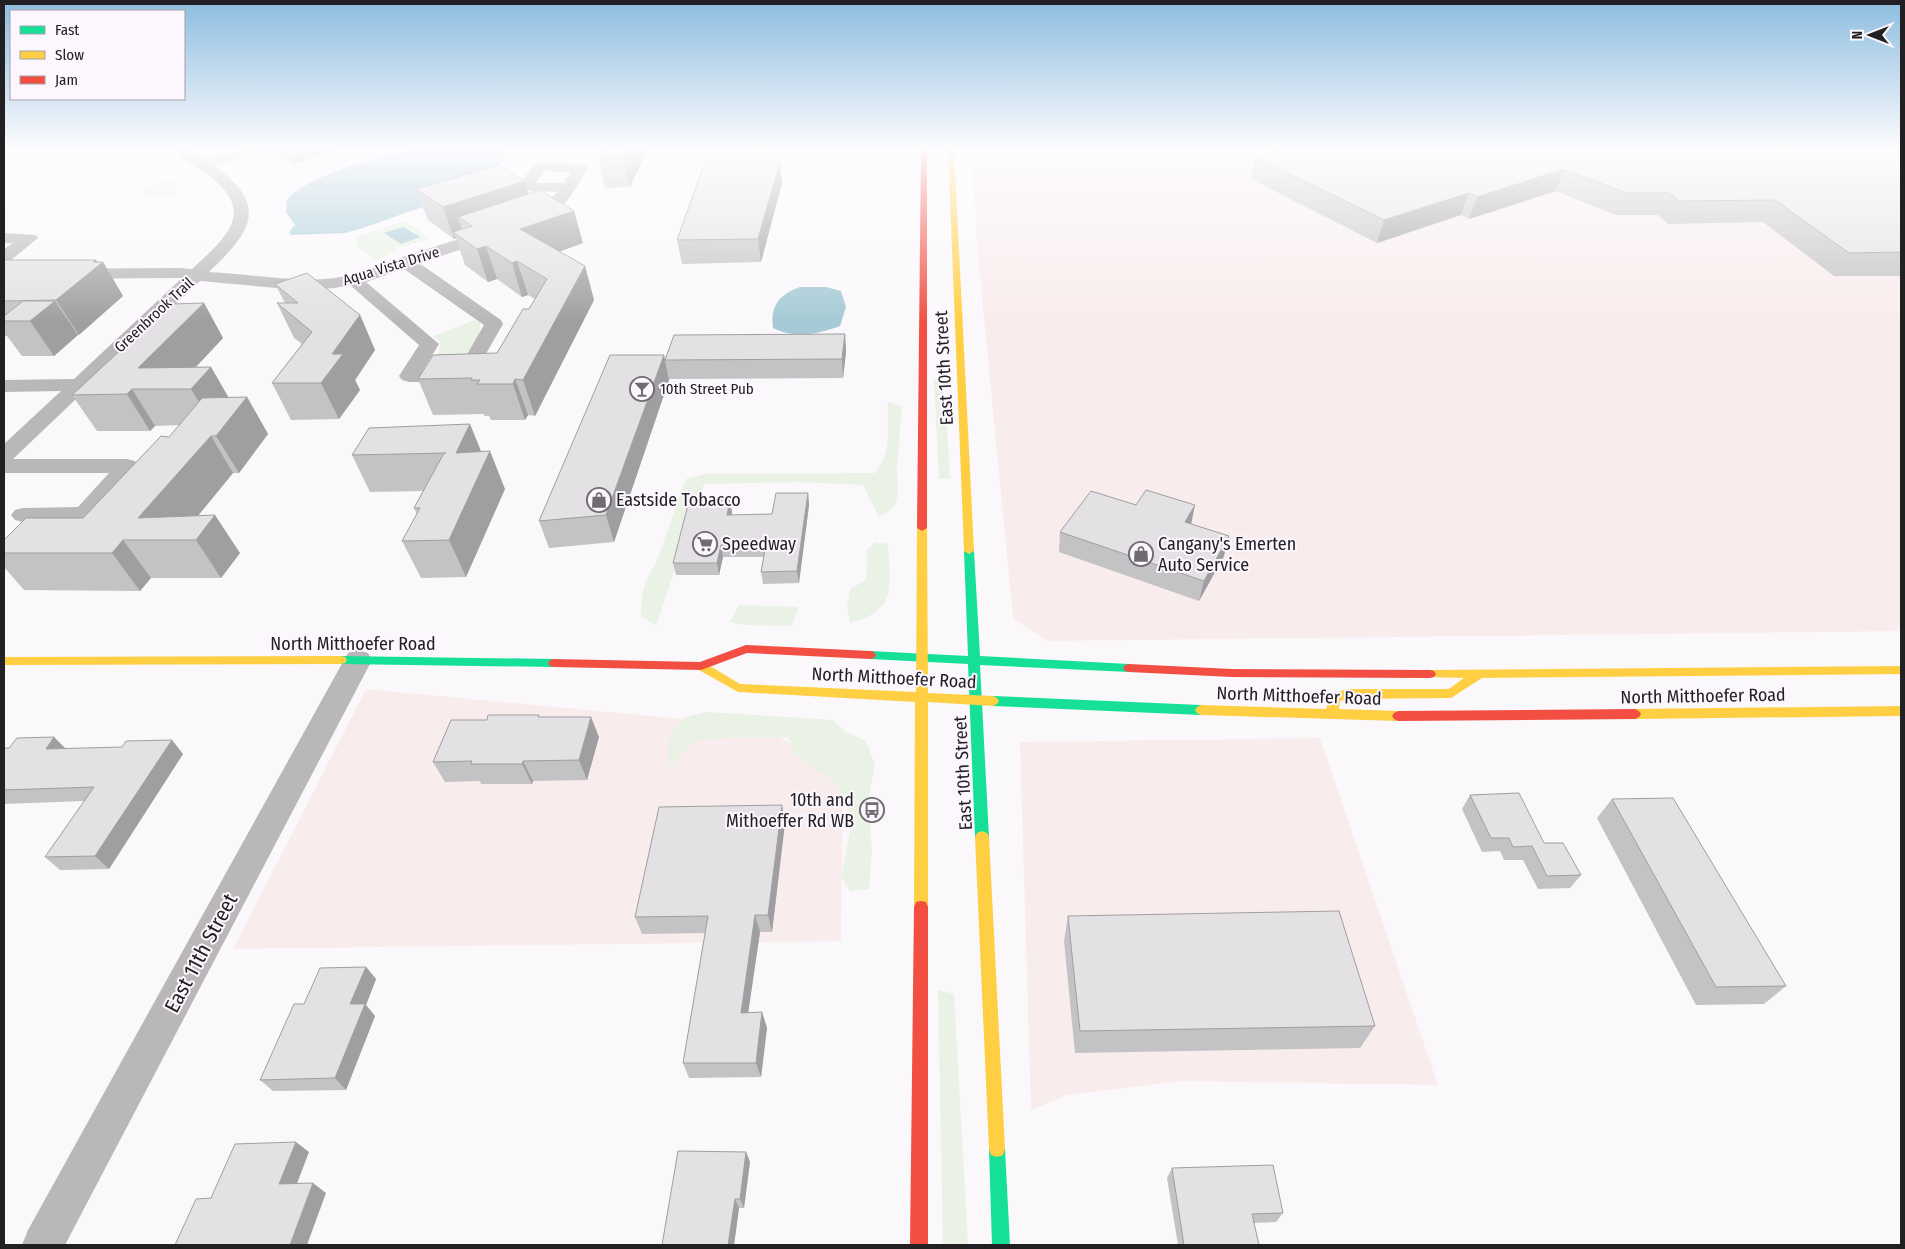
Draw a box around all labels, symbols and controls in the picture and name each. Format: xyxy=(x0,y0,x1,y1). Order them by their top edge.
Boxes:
legend xyxy=(10,10,185,100)
north arrow xyxy=(1845,10,1895,60)
text: Fast xyxy=(55,21,79,39)
text: N xyxy=(1849,31,1866,39)
text: Slow xyxy=(55,46,84,64)
text: Jam xyxy=(55,71,78,89)
street label: Aqua Vista Drive xyxy=(341,243,441,289)
street label: Greenbrook Trail xyxy=(111,274,197,356)
street label: East 10th Street xyxy=(930,310,958,426)
bar icon: 10th Street Pub xyxy=(629,376,655,402)
place label: 10th Street Pub xyxy=(660,380,754,398)
shop icon: Eastside Tobacco xyxy=(586,487,612,513)
place label: Eastside Tobacco xyxy=(616,489,741,511)
supermarket icon: Speedway xyxy=(692,531,718,557)
place label: Speedway xyxy=(722,533,796,555)
place label: Cangany's Emerten Auto Service xyxy=(1158,533,1296,576)
shop icon: Cangany's Emerten Auto Service xyxy=(1128,541,1154,567)
street label: North Mitthoefer Road xyxy=(270,633,436,655)
street label: North Mitthoefer Road xyxy=(811,663,977,693)
street label: North Mitthoefer Road xyxy=(1216,682,1382,710)
street label: North Mitthoefer Road xyxy=(1620,684,1786,708)
street label: East 10th Street xyxy=(949,715,977,831)
place label: 10th and Mithoeffer Rd WB xyxy=(726,789,854,832)
bus stop icon: 10th and Mithoeffer Rd WB xyxy=(859,797,885,823)
street label: East 11th Street xyxy=(159,889,243,1017)

